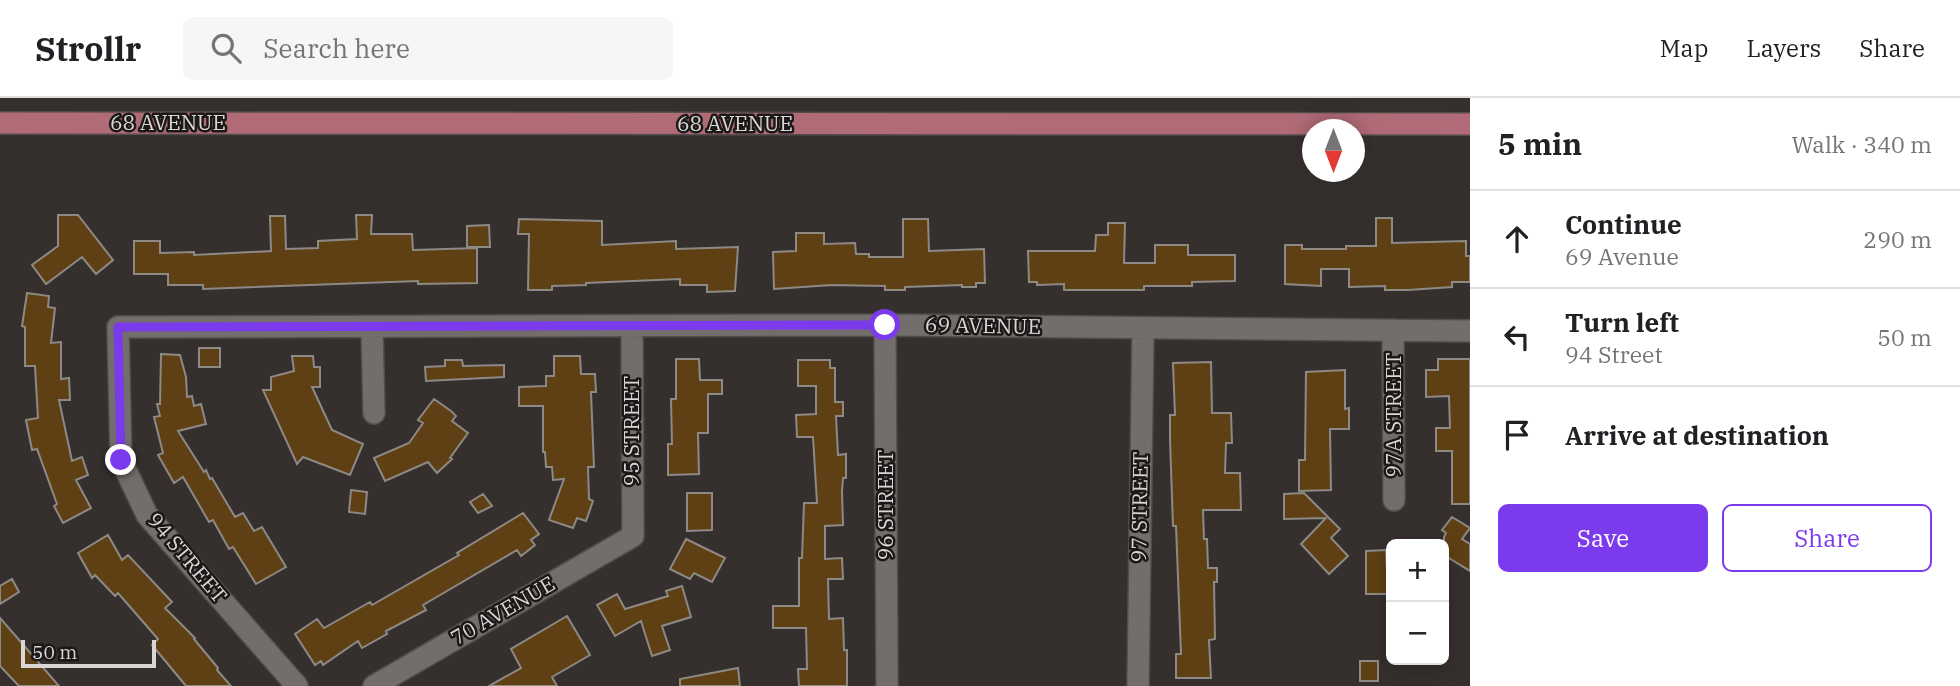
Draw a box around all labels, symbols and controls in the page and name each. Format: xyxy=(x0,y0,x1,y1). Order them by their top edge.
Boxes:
search box xyxy=(183,17,673,80)
text: Strollr xyxy=(35,27,141,70)
icon: search xyxy=(207,29,245,67)
text: Search here xyxy=(263,31,410,65)
text: Map xyxy=(1660,32,1708,64)
text: Layers xyxy=(1746,32,1821,64)
text: Share xyxy=(1859,32,1925,64)
street label: 68 AVENUE xyxy=(110,108,226,136)
street label: 68 AVENUE xyxy=(677,109,793,137)
north arrow xyxy=(1302,119,1365,182)
text: 5 min xyxy=(1498,124,1582,163)
text: Walk · 340 m xyxy=(1791,129,1932,159)
text: Continue xyxy=(1565,207,1682,241)
icon: ahead xyxy=(1498,220,1536,258)
text: 290 m xyxy=(1863,224,1932,254)
text: 69 Avenue xyxy=(1565,241,1679,271)
text: Turn left xyxy=(1565,305,1679,339)
route start xyxy=(869,309,900,340)
street label: 69 AVENUE xyxy=(925,310,1041,340)
icon: left xyxy=(1498,318,1536,356)
text: 50 m xyxy=(1877,322,1932,352)
text: 94 Street xyxy=(1565,339,1663,369)
street label: 97A STREET xyxy=(1379,353,1407,477)
street label: 95 STREET xyxy=(617,376,645,486)
icon: arrive xyxy=(1498,416,1536,454)
text: Arrive at destination xyxy=(1565,418,1829,452)
route end xyxy=(105,444,136,475)
street label: 96 STREET xyxy=(871,450,899,560)
street label: 97 STREET xyxy=(1124,451,1154,563)
button: Save xyxy=(1498,504,1708,572)
button: Share xyxy=(1722,504,1932,572)
street label: 94 STREET xyxy=(142,506,234,609)
map controls xyxy=(1386,539,1449,665)
button: + xyxy=(1386,539,1449,602)
street label: 70 AVENUE xyxy=(445,569,560,651)
button: − xyxy=(1386,602,1449,665)
scale bar xyxy=(21,637,156,669)
text: 50 m xyxy=(32,640,77,664)

